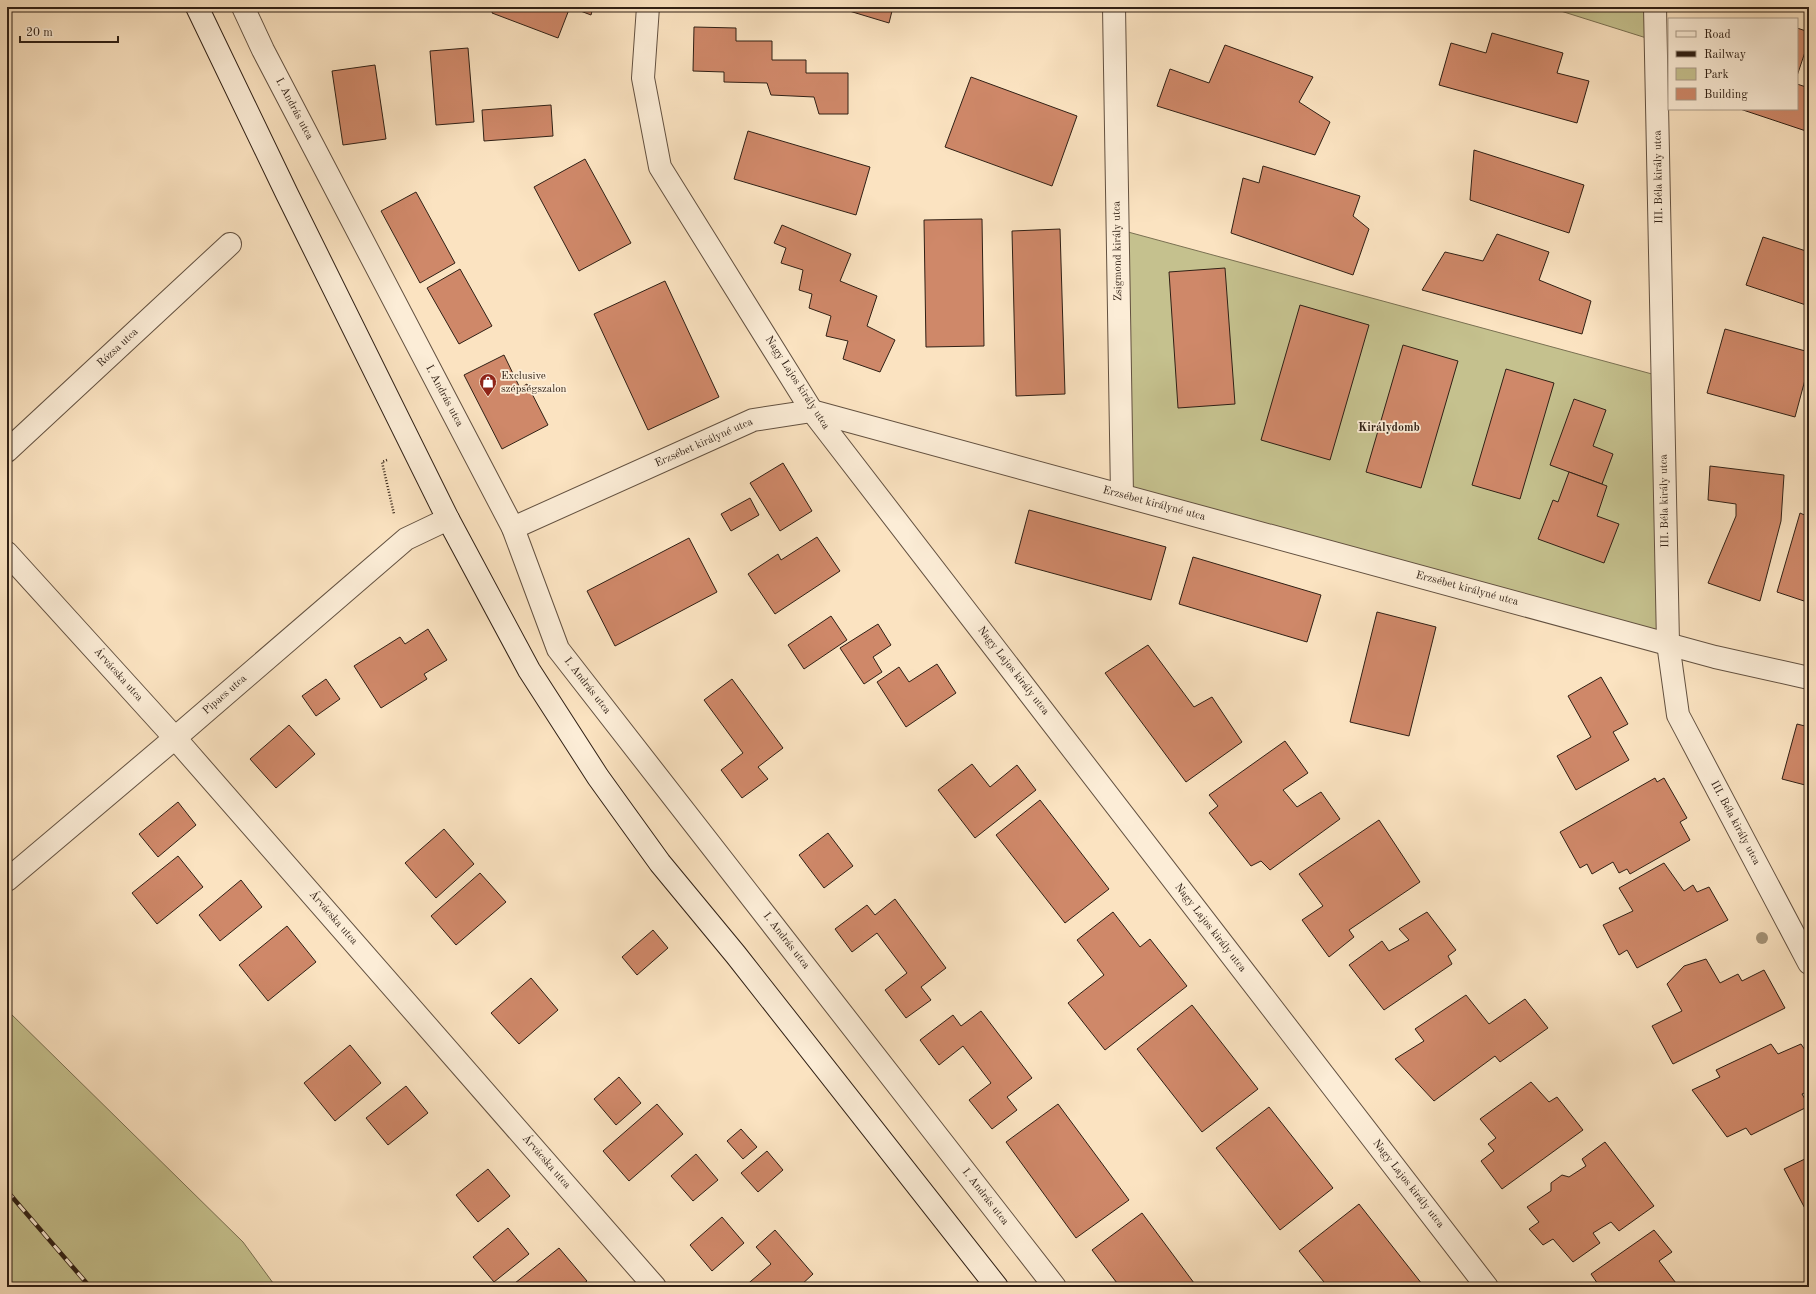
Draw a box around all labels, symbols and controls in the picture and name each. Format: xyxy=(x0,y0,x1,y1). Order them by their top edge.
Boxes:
scale bar xyxy=(20,18,118,44)
legend xyxy=(1668,18,1798,110)
text: 20 m xyxy=(26,27,53,39)
text: Road xyxy=(1704,29,1731,41)
text: Railway xyxy=(1704,49,1747,61)
text: Park xyxy=(1704,69,1729,81)
street label: I. András utca xyxy=(273,76,315,142)
text: Building xyxy=(1704,89,1748,101)
street label: III. Béla király utca xyxy=(1653,129,1665,224)
street label: Zsigmond király utca xyxy=(1112,200,1124,301)
street label: Rózsa utca xyxy=(95,326,141,370)
street label: Nagy Lajos király utca xyxy=(763,334,832,432)
street label: I. András utca xyxy=(423,363,465,429)
place label: Exclusive szépségszalon xyxy=(501,371,567,395)
shop icon: Exclusive szépségszalon xyxy=(478,372,498,397)
street label: Erzsébet királyné utca xyxy=(653,416,755,470)
district label: Királydomb xyxy=(1358,422,1420,434)
street label: III. Béla király utca xyxy=(1659,453,1671,548)
street label: Erzsébet királyné utca xyxy=(1101,485,1207,523)
street label: Erzsébet királyné utca xyxy=(1414,570,1520,608)
street label: Nagy Lajos király utca xyxy=(975,625,1051,718)
street label: Árvácska utca xyxy=(91,645,147,704)
street label: I. András utca xyxy=(562,656,613,717)
street label: Pipacs utca xyxy=(201,673,249,717)
street label: III. Béla király utca xyxy=(1708,779,1762,867)
street label: Nagy Lajos király utca xyxy=(1172,882,1248,975)
street label: Árvácska utca xyxy=(307,888,361,948)
street label: I. András utca xyxy=(761,911,812,972)
street label: Árvácska utca xyxy=(520,1132,574,1192)
street label: Nagy Lajos király utca xyxy=(1370,1138,1446,1231)
street label: I. András utca xyxy=(960,1167,1011,1228)

